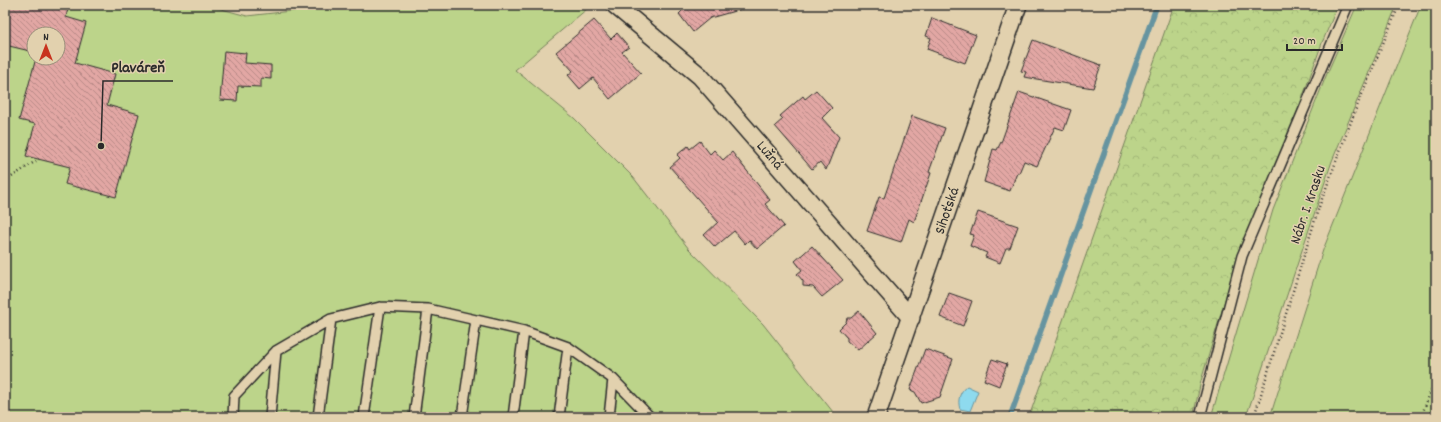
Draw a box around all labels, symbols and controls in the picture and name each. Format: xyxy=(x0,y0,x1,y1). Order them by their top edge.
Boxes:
north arrow xyxy=(26,26,66,66)
scale bar xyxy=(1287,26,1342,52)
text: N xyxy=(43,30,49,46)
text: 20 m xyxy=(1293,33,1316,50)
callout: Plaváreň xyxy=(103,53,173,81)
text: Plaváreň xyxy=(111,57,165,80)
street label: Lužná xyxy=(750,137,788,176)
street label: Nábr. I. Krasku xyxy=(1285,163,1333,247)
street label: Sihoťská xyxy=(930,184,966,238)

